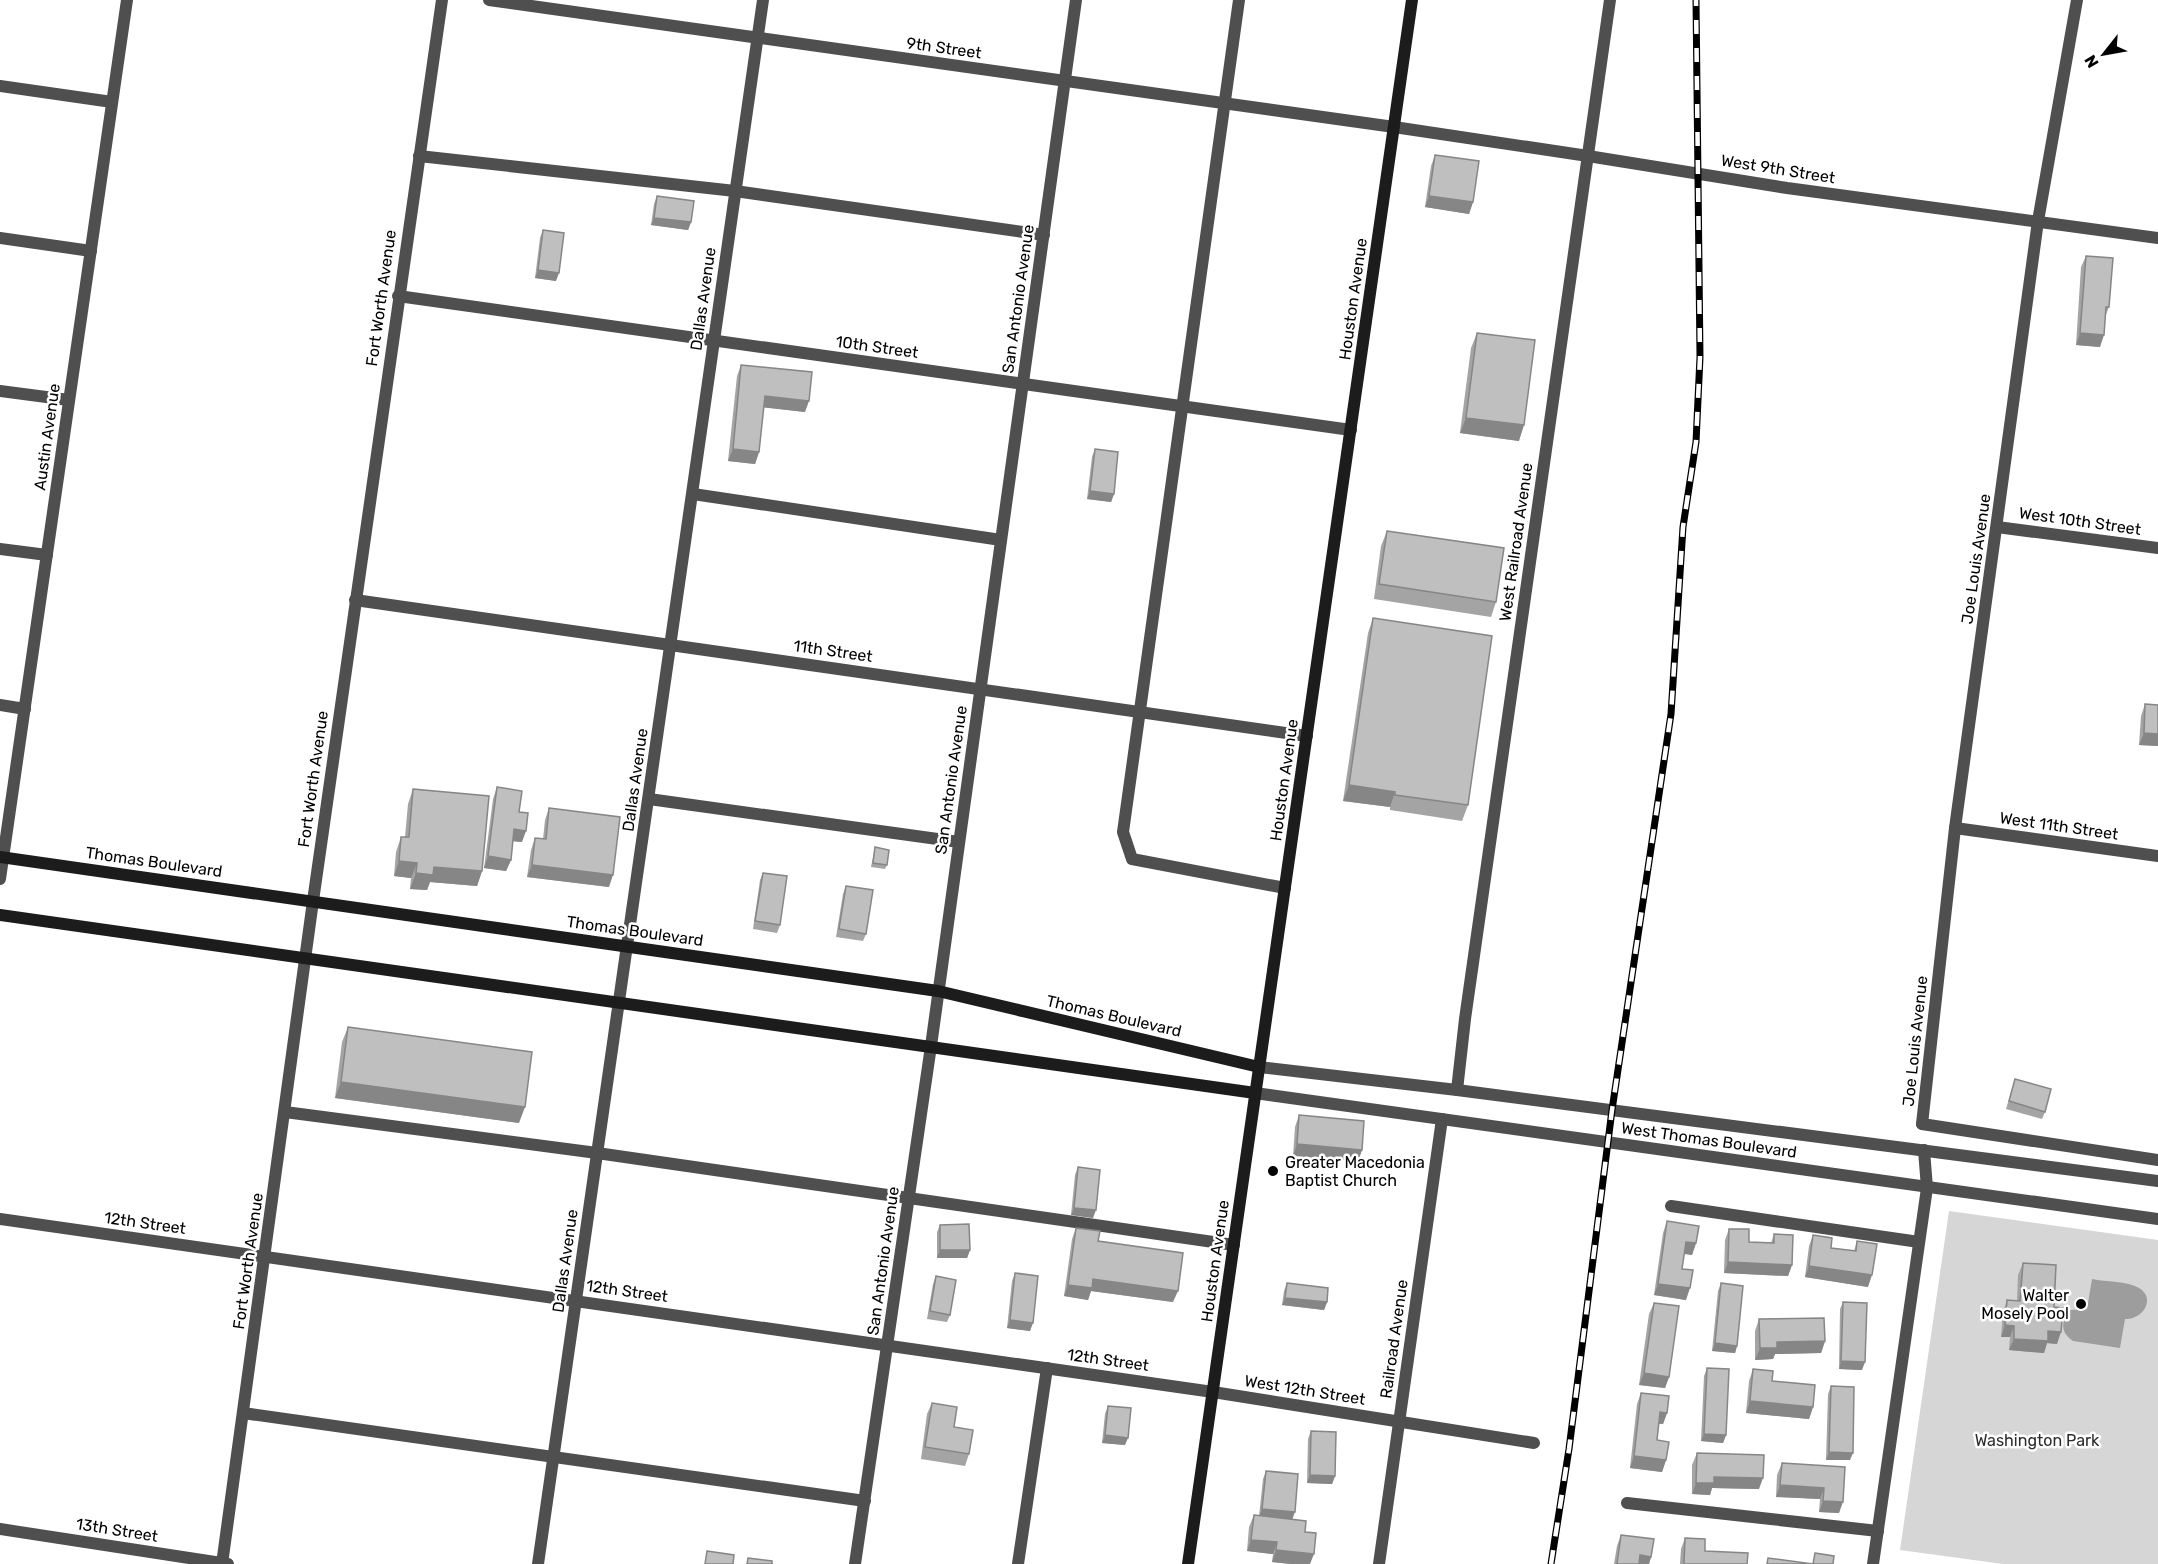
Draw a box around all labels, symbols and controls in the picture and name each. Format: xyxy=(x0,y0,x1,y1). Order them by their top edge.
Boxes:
north arrow xyxy=(2074,24,2134,84)
street label: 9th Street xyxy=(905,33,983,63)
text: N xyxy=(2080,52,2103,71)
street label: West 9th Street xyxy=(1720,151,1836,187)
street label: San Antonio Avenue xyxy=(998,223,1038,375)
street label: Fort Worth Avenue xyxy=(362,229,400,367)
street label: Houston Avenue xyxy=(1335,237,1371,361)
street label: Dallas Avenue xyxy=(686,246,720,352)
street label: 10th Street xyxy=(834,332,920,362)
street label: Austin Avenue xyxy=(30,382,64,492)
street label: West Railroad Avenue xyxy=(1495,462,1537,622)
street label: Joe Louis Avenue xyxy=(1957,493,1995,625)
street label: West 10th Street xyxy=(2018,503,2142,539)
street label: 11th Street xyxy=(792,636,874,666)
street label: San Antonio Avenue xyxy=(931,704,971,856)
street label: Fort Worth Avenue xyxy=(294,710,332,848)
street label: Houston Avenue xyxy=(1266,718,1302,842)
street label: Dallas Avenue xyxy=(618,727,652,833)
street label: West 11th Street xyxy=(1998,808,2120,844)
street label: Thomas Boulevard xyxy=(84,843,224,881)
street label: Thomas Boulevard xyxy=(565,912,705,950)
street label: Joe Louis Avenue xyxy=(1899,975,1931,1107)
street label: Thomas Boulevard xyxy=(1045,991,1183,1041)
street label: West Thomas Boulevard xyxy=(1620,1118,1798,1162)
place label: Greater Macedonia Baptist Church xyxy=(1285,1153,1425,1190)
marker: Greater Macedonia Baptist Church xyxy=(1266,1164,1280,1178)
street label: San Antonio Avenue xyxy=(863,1185,903,1337)
street label: Fort Worth Avenue xyxy=(229,1192,267,1330)
street label: Houston Avenue xyxy=(1197,1199,1233,1323)
street label: 12th Street xyxy=(103,1208,187,1238)
street label: Dallas Avenue xyxy=(548,1208,582,1314)
street label: 12th Street xyxy=(585,1276,669,1306)
street label: Railroad Avenue xyxy=(1376,1278,1412,1400)
place label: Walter Mosely Pool xyxy=(1981,1286,2069,1323)
marker: Walter Mosely Pool xyxy=(2074,1297,2088,1311)
street label: 12th Street xyxy=(1066,1345,1150,1375)
street label: West 12th Street xyxy=(1243,1371,1367,1409)
park label: Washington Park xyxy=(1975,1431,2100,1450)
street label: 13th Street xyxy=(75,1514,159,1546)

